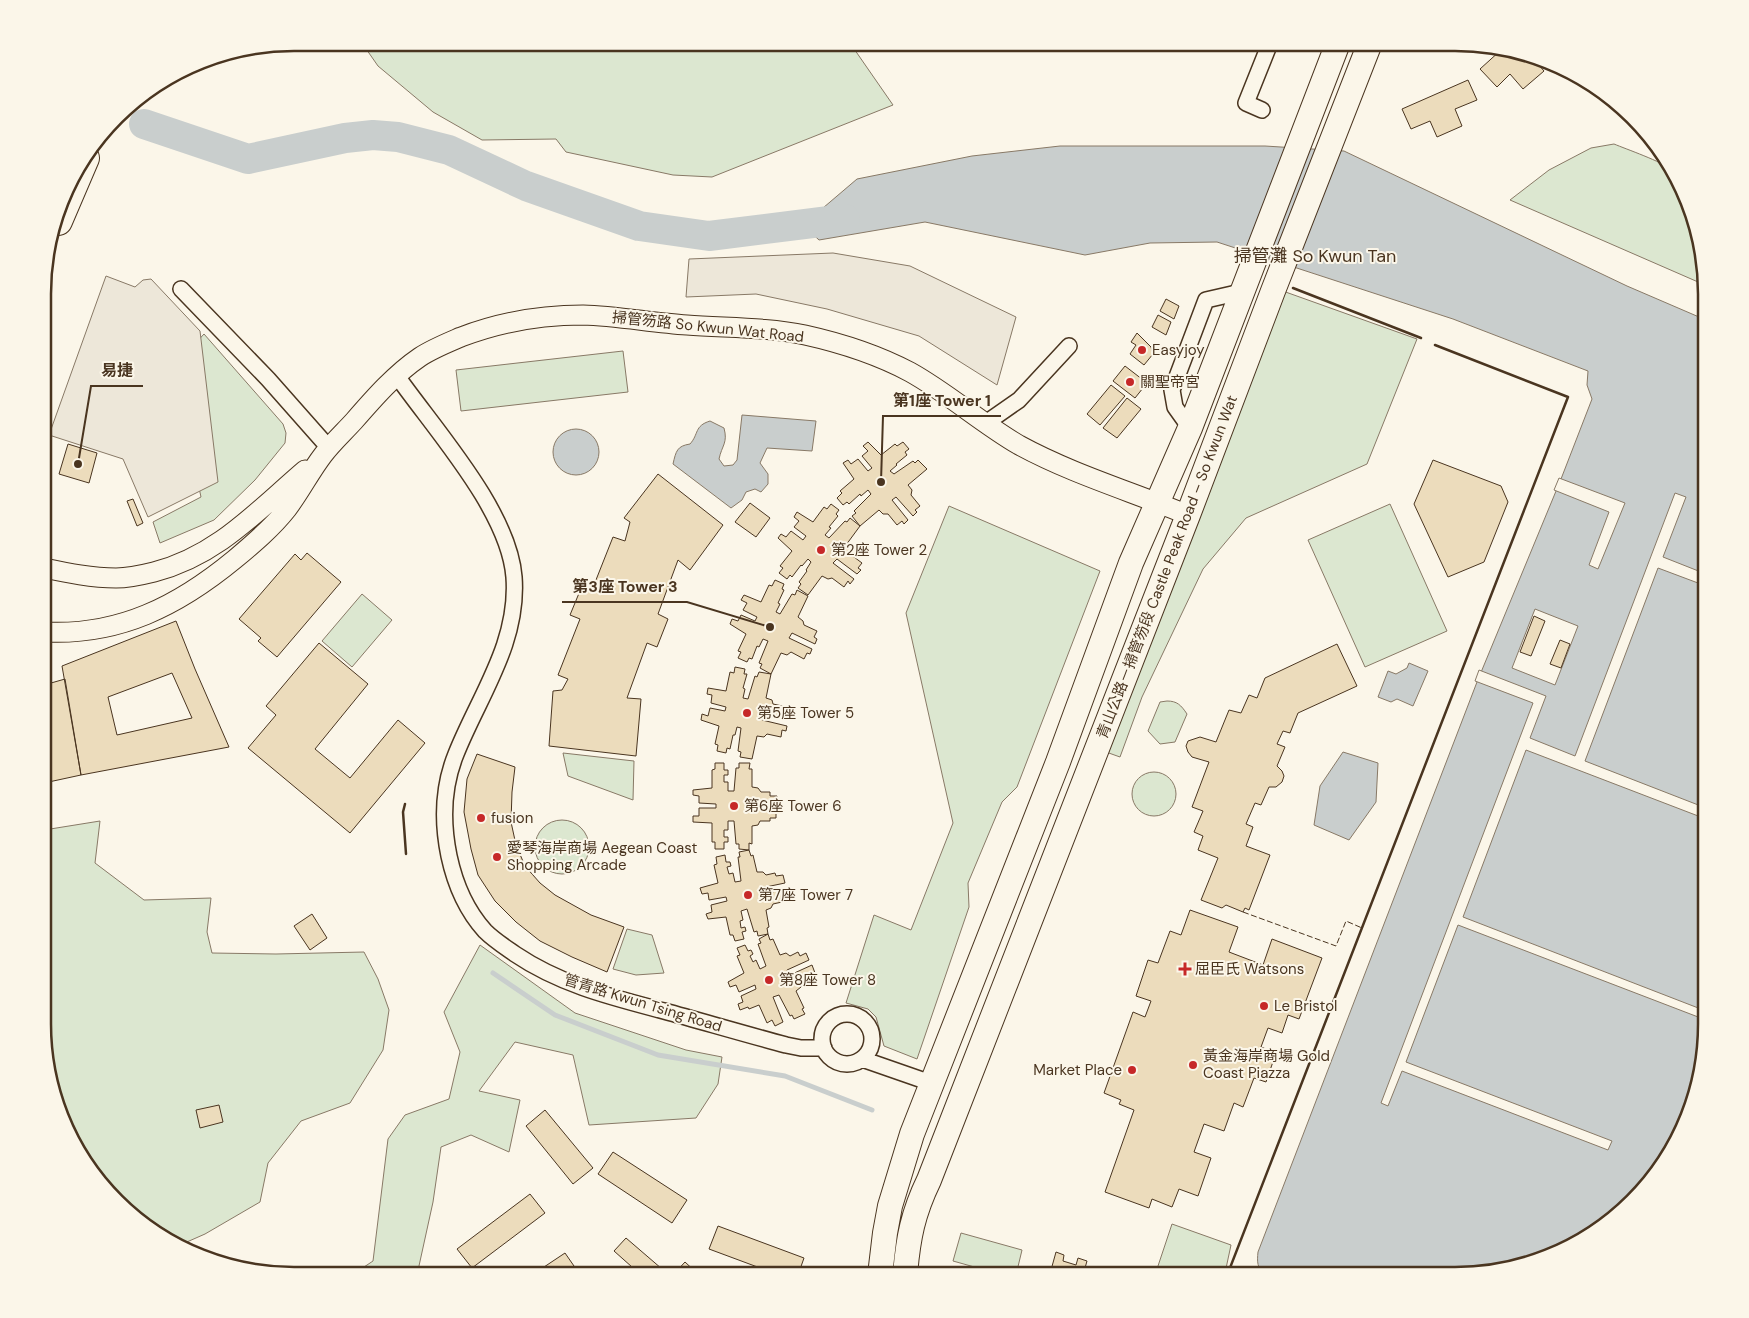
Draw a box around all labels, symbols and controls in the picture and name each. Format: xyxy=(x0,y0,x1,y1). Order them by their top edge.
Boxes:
district label: 掃管灘 So Kwun Tan xyxy=(1234,244,1396,268)
street label: 掃管笏路 So Kwun Wat Road xyxy=(611,307,805,347)
place label: Easyjoy xyxy=(1152,340,1205,360)
marker: Easyjoy xyxy=(1136,344,1148,356)
callout: 易捷 xyxy=(91,355,143,386)
text: 易捷 xyxy=(101,360,133,381)
place label: 關聖帝宮 xyxy=(1140,372,1200,392)
marker: 關聖帝宮 xyxy=(1124,376,1136,388)
callout: 第1座 Tower 1 xyxy=(883,385,1001,416)
text: 第1座 Tower 1 xyxy=(893,390,991,411)
street label: 青山公路－掃管笏段 Castle Peak Road – So Kwun Wat xyxy=(1092,392,1242,742)
place label: 第2座 Tower 2 xyxy=(831,540,927,560)
marker: 第2座 Tower 2 xyxy=(815,544,827,556)
callout: 第3座 Tower 3 xyxy=(562,571,687,602)
text: 第3座 Tower 3 xyxy=(572,576,678,597)
place label: 第5座 Tower 5 xyxy=(757,703,854,723)
marker: 第5座 Tower 5 xyxy=(741,707,753,719)
place label: 第6座 Tower 6 xyxy=(744,796,842,816)
marker: 第6座 Tower 6 xyxy=(728,800,740,812)
place label: fusion xyxy=(491,808,533,828)
marker: fusion xyxy=(475,812,487,824)
place label: 愛琴海岸商場 Aegean Coast Shopping Arcade xyxy=(507,838,697,875)
marker: 愛琴海岸商場 Aegean Coast Shopping Arcade xyxy=(491,851,503,863)
place label: 第7座 Tower 7 xyxy=(758,885,853,905)
marker: 第7座 Tower 7 xyxy=(742,889,754,901)
place label: 屈臣氏 Watsons xyxy=(1195,959,1304,979)
marker: 屈臣氏 Watsons xyxy=(1179,963,1191,975)
street label: 管青路 Kwun Tsing Road xyxy=(561,969,725,1037)
place label: 第8座 Tower 8 xyxy=(779,970,876,990)
marker: 第8座 Tower 8 xyxy=(763,974,775,986)
place label: Le Bristol xyxy=(1274,996,1337,1016)
marker: Le Bristol xyxy=(1258,1000,1270,1012)
place label: 黃金海岸商場 Gold Coast Piazza xyxy=(1203,1046,1330,1083)
marker: 黃金海岸商場 Gold Coast Piazza xyxy=(1187,1059,1199,1071)
place label: Market Place xyxy=(1033,1060,1122,1080)
marker: Market Place xyxy=(1126,1064,1138,1076)

